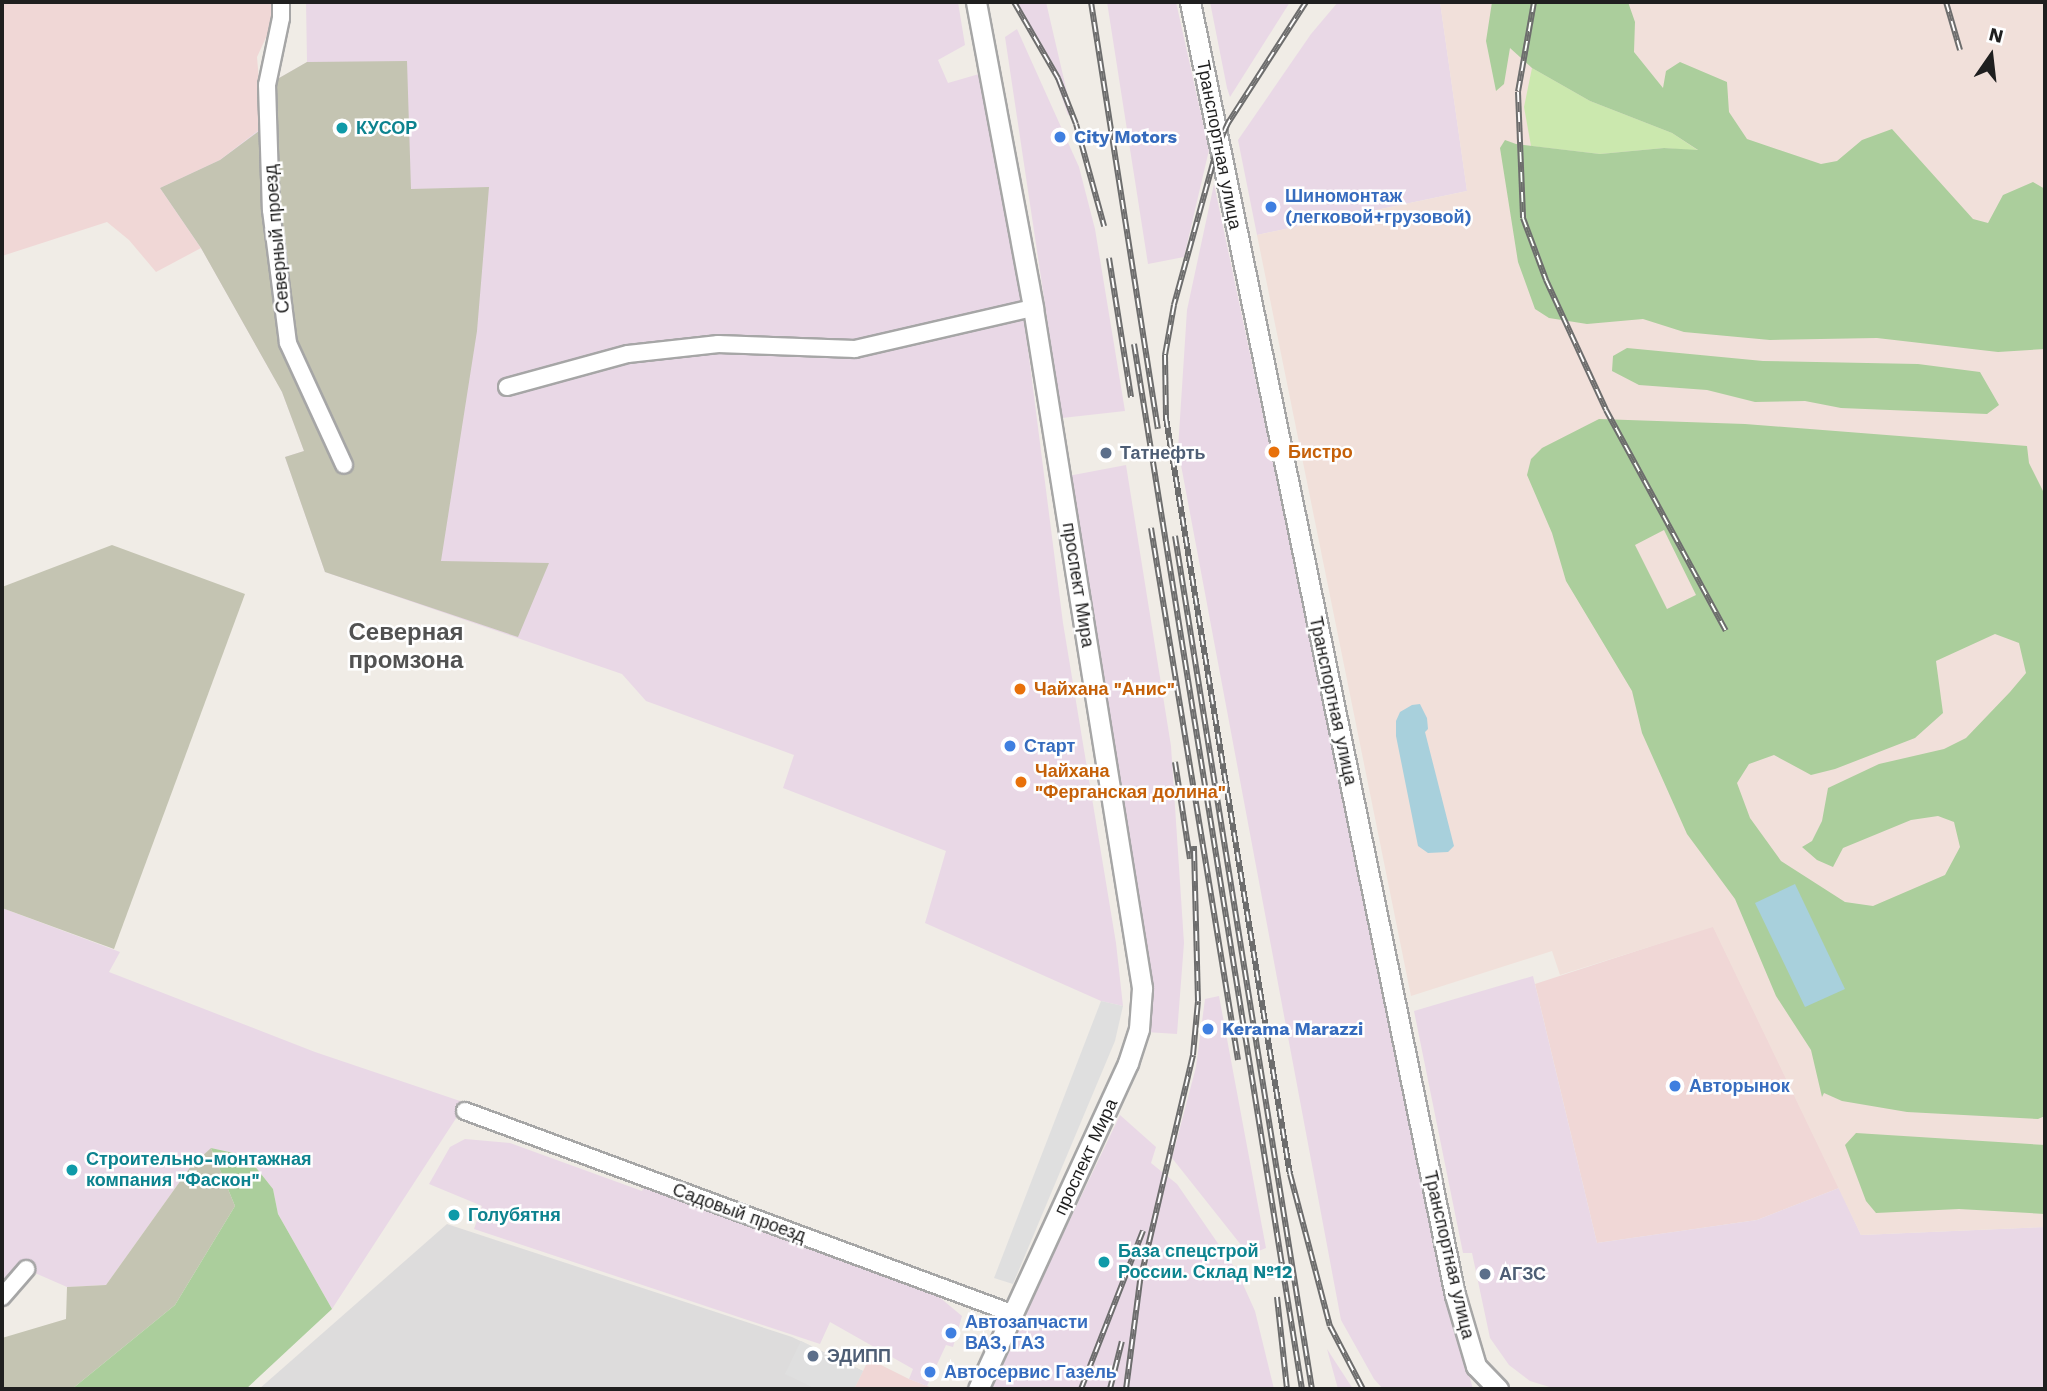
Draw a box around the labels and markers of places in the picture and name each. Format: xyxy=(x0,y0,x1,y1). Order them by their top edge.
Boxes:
place label: КУСОР xyxy=(356,117,417,139)
marker: КУСОР xyxy=(334,120,350,136)
place label: City Motors xyxy=(1074,126,1178,148)
marker: City Motors xyxy=(1052,129,1068,145)
place label: Шиномонтаж (легковой+грузовой) xyxy=(1285,186,1472,228)
marker: Шиномонтаж (легковой+грузовой) xyxy=(1263,199,1279,215)
place label: Бистро xyxy=(1288,441,1353,463)
place label: Татнефть xyxy=(1120,442,1206,464)
marker: Бистро xyxy=(1266,444,1282,460)
marker: Татнефть xyxy=(1098,445,1114,461)
place label: Чайхана "Анис" xyxy=(1034,678,1175,700)
marker: Чайхана "Анис" xyxy=(1012,681,1028,697)
place label: Старт xyxy=(1024,735,1075,757)
marker: Старт xyxy=(1002,738,1018,754)
place label: Чайхана "Ферганская долина" xyxy=(1035,761,1226,804)
marker: Чайхана "Ферганская долина" xyxy=(1013,774,1029,790)
place label: Kerama Marazzi xyxy=(1222,1018,1363,1040)
marker: Kerama Marazzi xyxy=(1200,1021,1216,1037)
place label: Авторынок xyxy=(1689,1075,1790,1097)
marker: Авторынок xyxy=(1667,1078,1683,1094)
place label: Строительно-монтажная компания "Фаскон" xyxy=(86,1149,311,1192)
marker: Строительно-монтажная компания "Фаскон" xyxy=(64,1162,80,1178)
place label: Голубятня xyxy=(468,1204,561,1226)
marker: Голубятня xyxy=(446,1207,462,1223)
place label: База спецстрой России. Склад №12 xyxy=(1118,1241,1293,1284)
marker: База спецстрой России. Склад №12 xyxy=(1096,1254,1112,1270)
place label: АГЗС xyxy=(1499,1263,1546,1285)
marker: АГЗС xyxy=(1477,1266,1493,1282)
place label: Автозапчасти ВАЗ, ГАЗ xyxy=(965,1312,1088,1354)
marker: Автозапчасти ВАЗ, ГАЗ xyxy=(943,1325,959,1341)
place label: ЭДИПП xyxy=(827,1345,891,1367)
marker: ЭДИПП xyxy=(805,1348,821,1364)
place label: Автосервис Газель xyxy=(944,1361,1117,1383)
marker: Автосервис Газель xyxy=(922,1364,938,1380)

